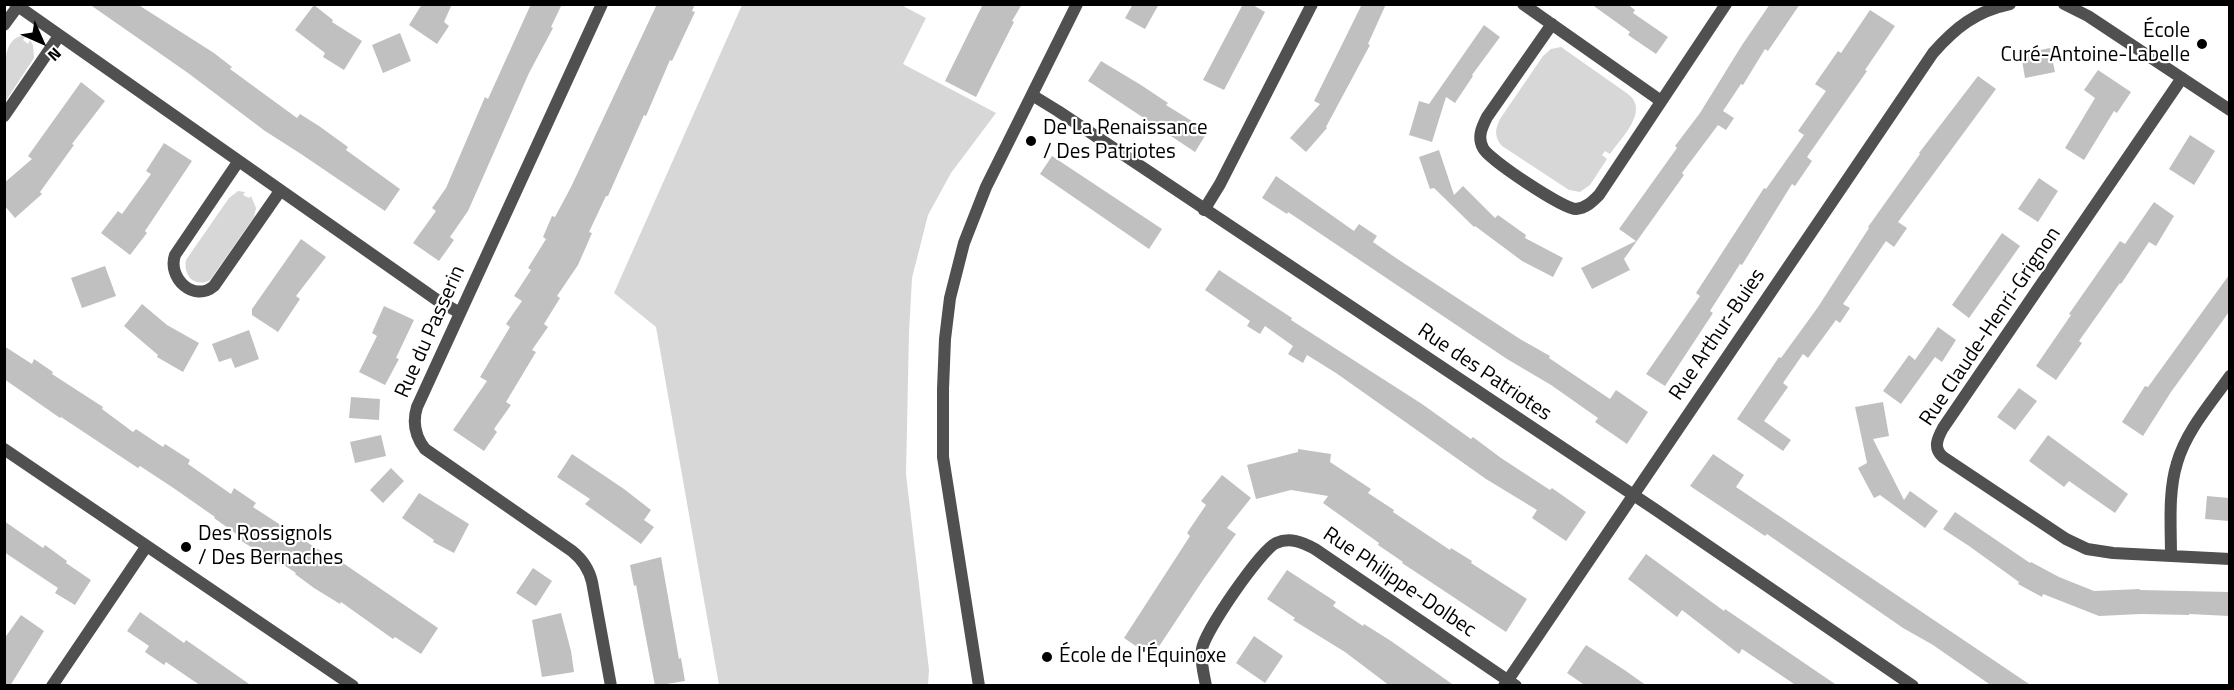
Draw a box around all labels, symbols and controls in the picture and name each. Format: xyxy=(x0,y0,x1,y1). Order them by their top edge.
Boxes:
north arrow xyxy=(12,12,72,72)
place label: École Curé-Antoine-Labelle xyxy=(2001,19,2190,69)
marker: École Curé-Antoine-Labelle xyxy=(2195,37,2209,51)
text: N xyxy=(42,42,67,67)
place label: De La Renaissance / Des Patriotes xyxy=(1043,116,1208,166)
marker: De La Renaissance / Des Patriotes xyxy=(1024,134,1038,148)
street label: Rue Claude-Henri-Grignon xyxy=(1915,223,2067,431)
street label: Rue du Passerin xyxy=(391,262,471,402)
street label: Rue Arthur-Buies xyxy=(1665,264,1771,406)
street label: Rue des Patriotes xyxy=(1412,319,1556,427)
place label: Des Rossignols / Des Bernaches xyxy=(198,522,343,572)
street label: Rue Philippe-Dolbec xyxy=(1318,522,1480,644)
marker: Des Rossignols / Des Bernaches xyxy=(179,540,193,554)
place label: École de l'Équinoxe xyxy=(1059,644,1226,670)
marker: École de l'Équinoxe xyxy=(1040,650,1054,664)

